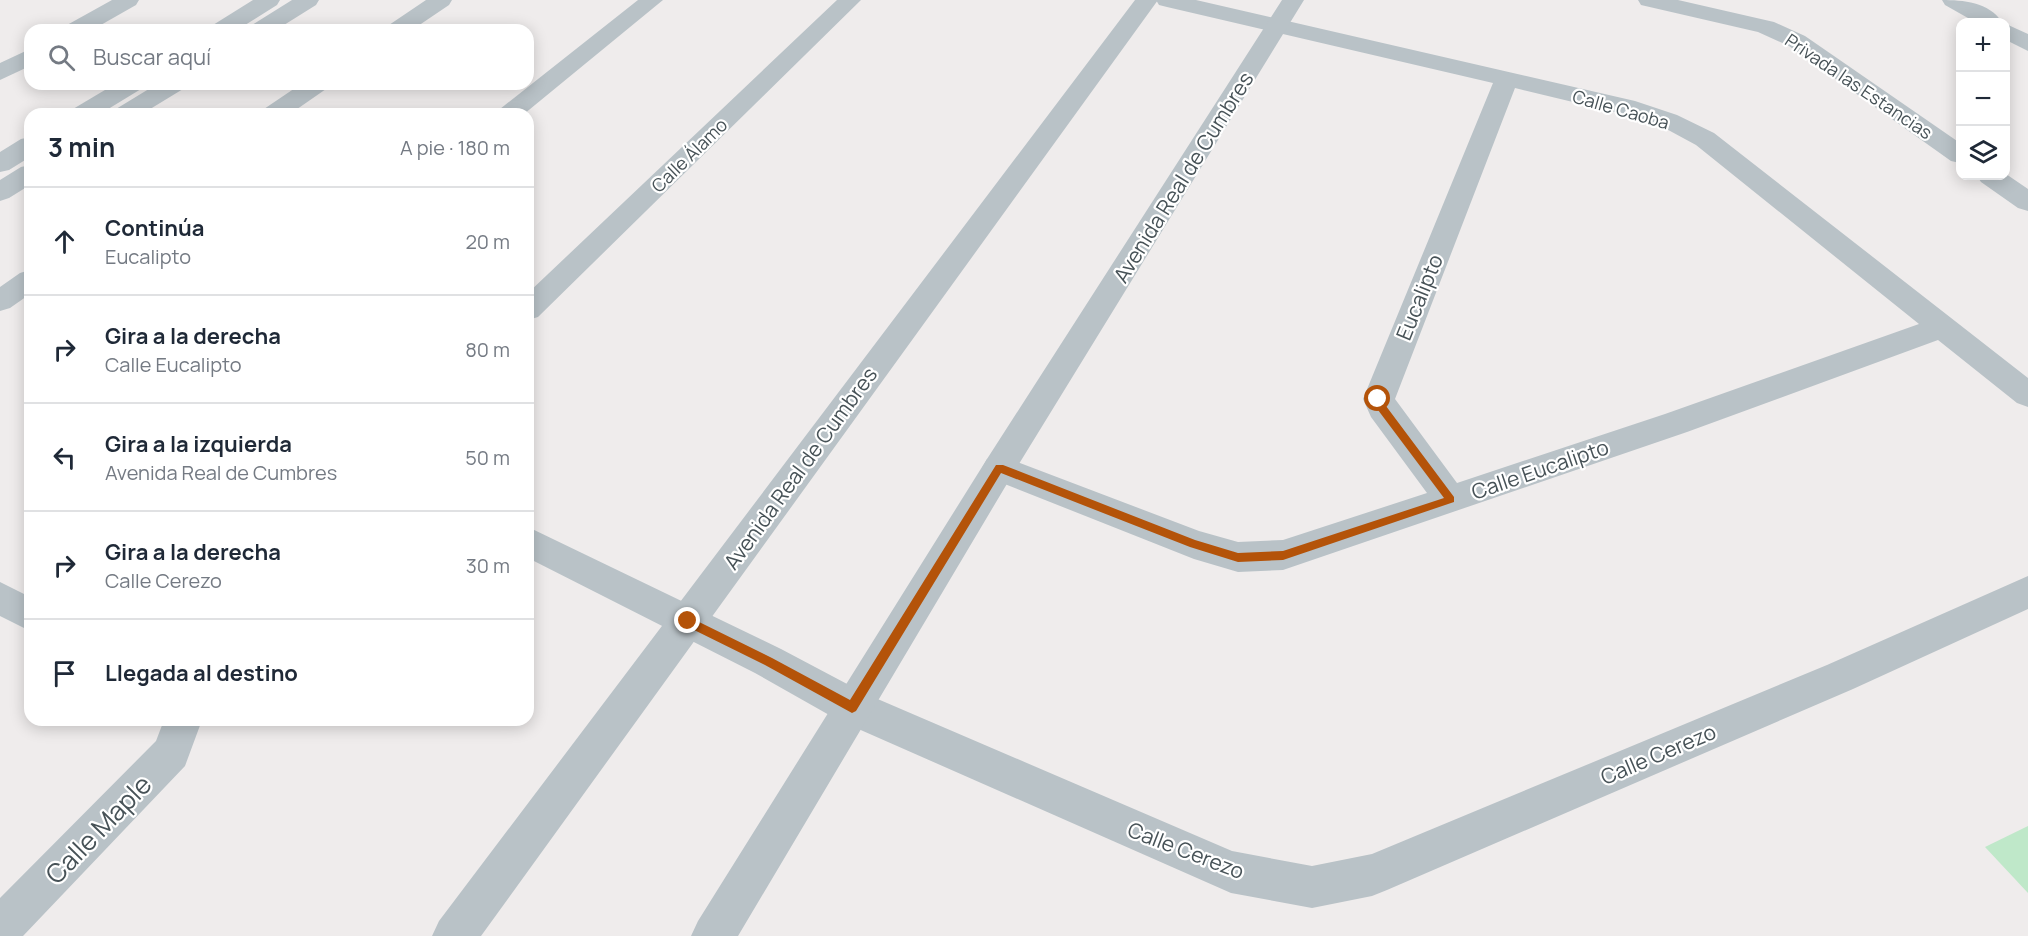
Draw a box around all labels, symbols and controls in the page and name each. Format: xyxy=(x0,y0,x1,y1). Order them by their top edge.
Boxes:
map controls xyxy=(1956,18,2010,180)
button: + xyxy=(1956,18,2010,72)
search box xyxy=(24,24,534,90)
street label: Privada las Estancias xyxy=(1781,28,1937,144)
icon: search xyxy=(45,41,78,74)
text: Buscar aquí xyxy=(93,42,211,72)
street label: Avenida Real de Cumbres xyxy=(1107,66,1259,288)
button: − xyxy=(1956,72,2010,126)
street label: Calle Caoba xyxy=(1570,84,1672,134)
street label: Calle Álamo xyxy=(646,113,732,197)
button: layers xyxy=(1956,126,2010,180)
text: 3 min xyxy=(48,129,115,165)
text: A pie · 180 m xyxy=(400,134,510,161)
text: Continúa xyxy=(105,213,205,243)
icon: ahead xyxy=(48,225,81,258)
text: 20 m xyxy=(465,228,510,255)
text: Eucalipto xyxy=(105,243,191,270)
street label: Eucalipto xyxy=(1389,250,1449,344)
text: Gira a la derecha xyxy=(105,321,281,351)
icon: right xyxy=(48,333,81,366)
text: 80 m xyxy=(465,336,510,363)
text: Calle Eucalipto xyxy=(105,351,241,378)
street label: Avenida Real de Cumbres xyxy=(717,361,883,575)
route start xyxy=(1364,385,1390,411)
text: Gira a la izquierda xyxy=(105,429,292,459)
street label: Calle Eucalipto xyxy=(1468,432,1612,506)
icon: left xyxy=(48,441,81,474)
text: 50 m xyxy=(465,444,510,471)
text: Avenida Real de Cumbres xyxy=(105,459,337,486)
text: Gira a la derecha xyxy=(105,537,281,567)
icon: right xyxy=(48,549,81,582)
text: 30 m xyxy=(466,552,510,579)
text: Calle Cerezo xyxy=(105,567,222,594)
route end xyxy=(674,607,700,633)
icon: arrive xyxy=(48,657,81,690)
text: Llegada al destino xyxy=(105,658,298,688)
street label: Calle Cerezo xyxy=(1596,717,1720,791)
street label: Calle Maple xyxy=(37,767,159,891)
street label: Calle Cerezo xyxy=(1124,815,1248,885)

